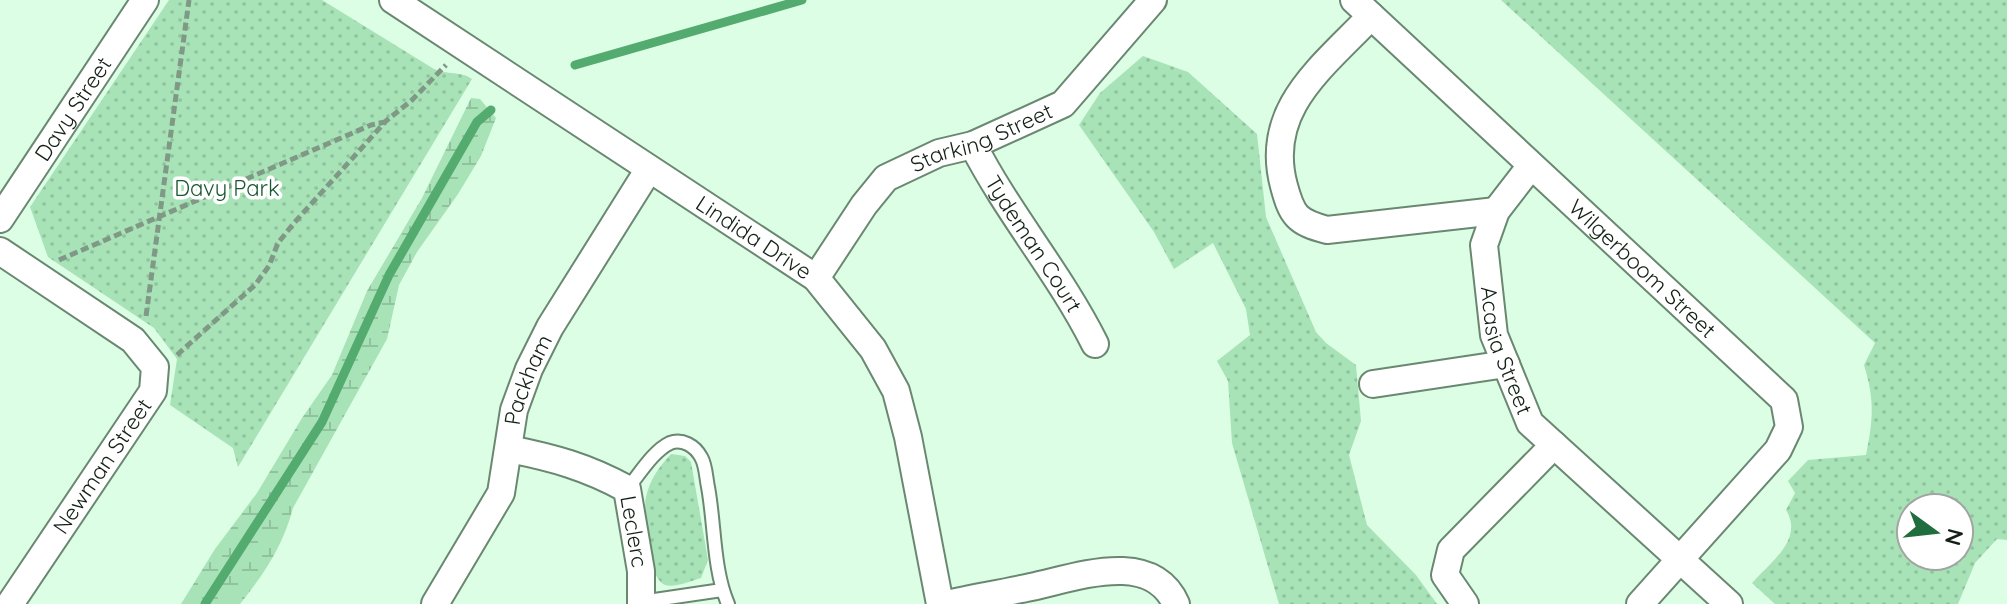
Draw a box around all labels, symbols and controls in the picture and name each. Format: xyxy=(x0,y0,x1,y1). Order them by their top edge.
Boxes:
street label: Davy Street xyxy=(28,51,117,166)
street label: Starking Street xyxy=(906,97,1057,179)
street label: Tydeman Court xyxy=(979,170,1088,317)
park label: Davy Park xyxy=(174,174,280,202)
street label: Lindida Drive xyxy=(691,189,817,285)
street label: Wilgerboom Street xyxy=(1563,193,1722,344)
street label: Acasia Street xyxy=(1475,285,1539,419)
street label: Packham xyxy=(498,330,558,427)
street label: Newman Street xyxy=(46,393,158,539)
north arrow xyxy=(1895,492,1975,572)
street label: Leclerc xyxy=(614,493,654,569)
text: N xyxy=(1939,526,1970,549)

